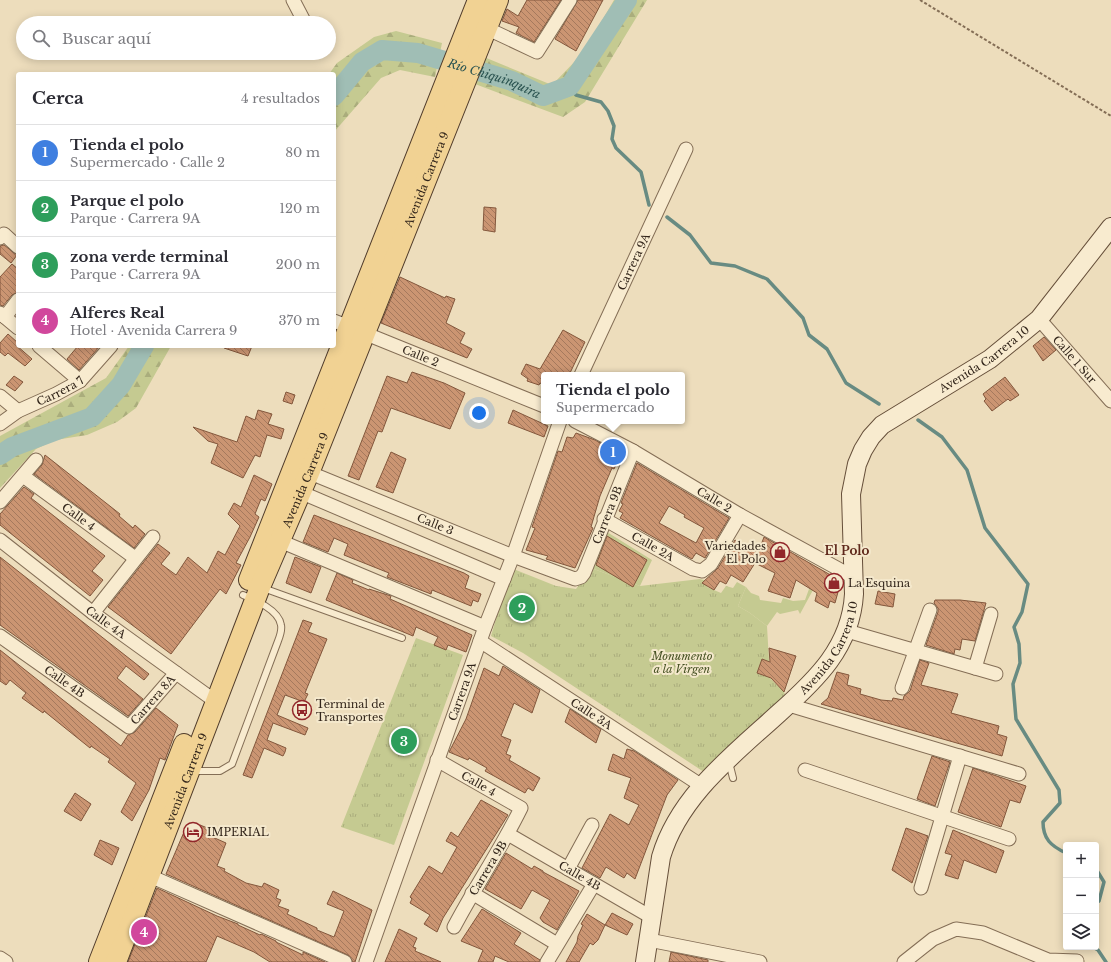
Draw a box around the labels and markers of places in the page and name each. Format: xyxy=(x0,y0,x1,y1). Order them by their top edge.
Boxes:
pin: 1 xyxy=(600,437,626,467)
place label: Variedades El Polo xyxy=(704,539,766,566)
shop icon: Variedades El Polo xyxy=(769,541,791,563)
shop icon: La Esquina xyxy=(823,572,845,594)
place label: La Esquina xyxy=(848,576,911,590)
pin: 2 xyxy=(509,593,535,623)
place label: Terminal de Transportes xyxy=(316,697,385,724)
bus stop icon: Terminal de Transportes xyxy=(291,699,313,721)
pin: 3 xyxy=(391,726,417,756)
hotel icon: IMPERIAL xyxy=(182,821,204,843)
place label: IMPERIAL xyxy=(207,825,269,839)
pin: 4 xyxy=(131,917,157,947)

